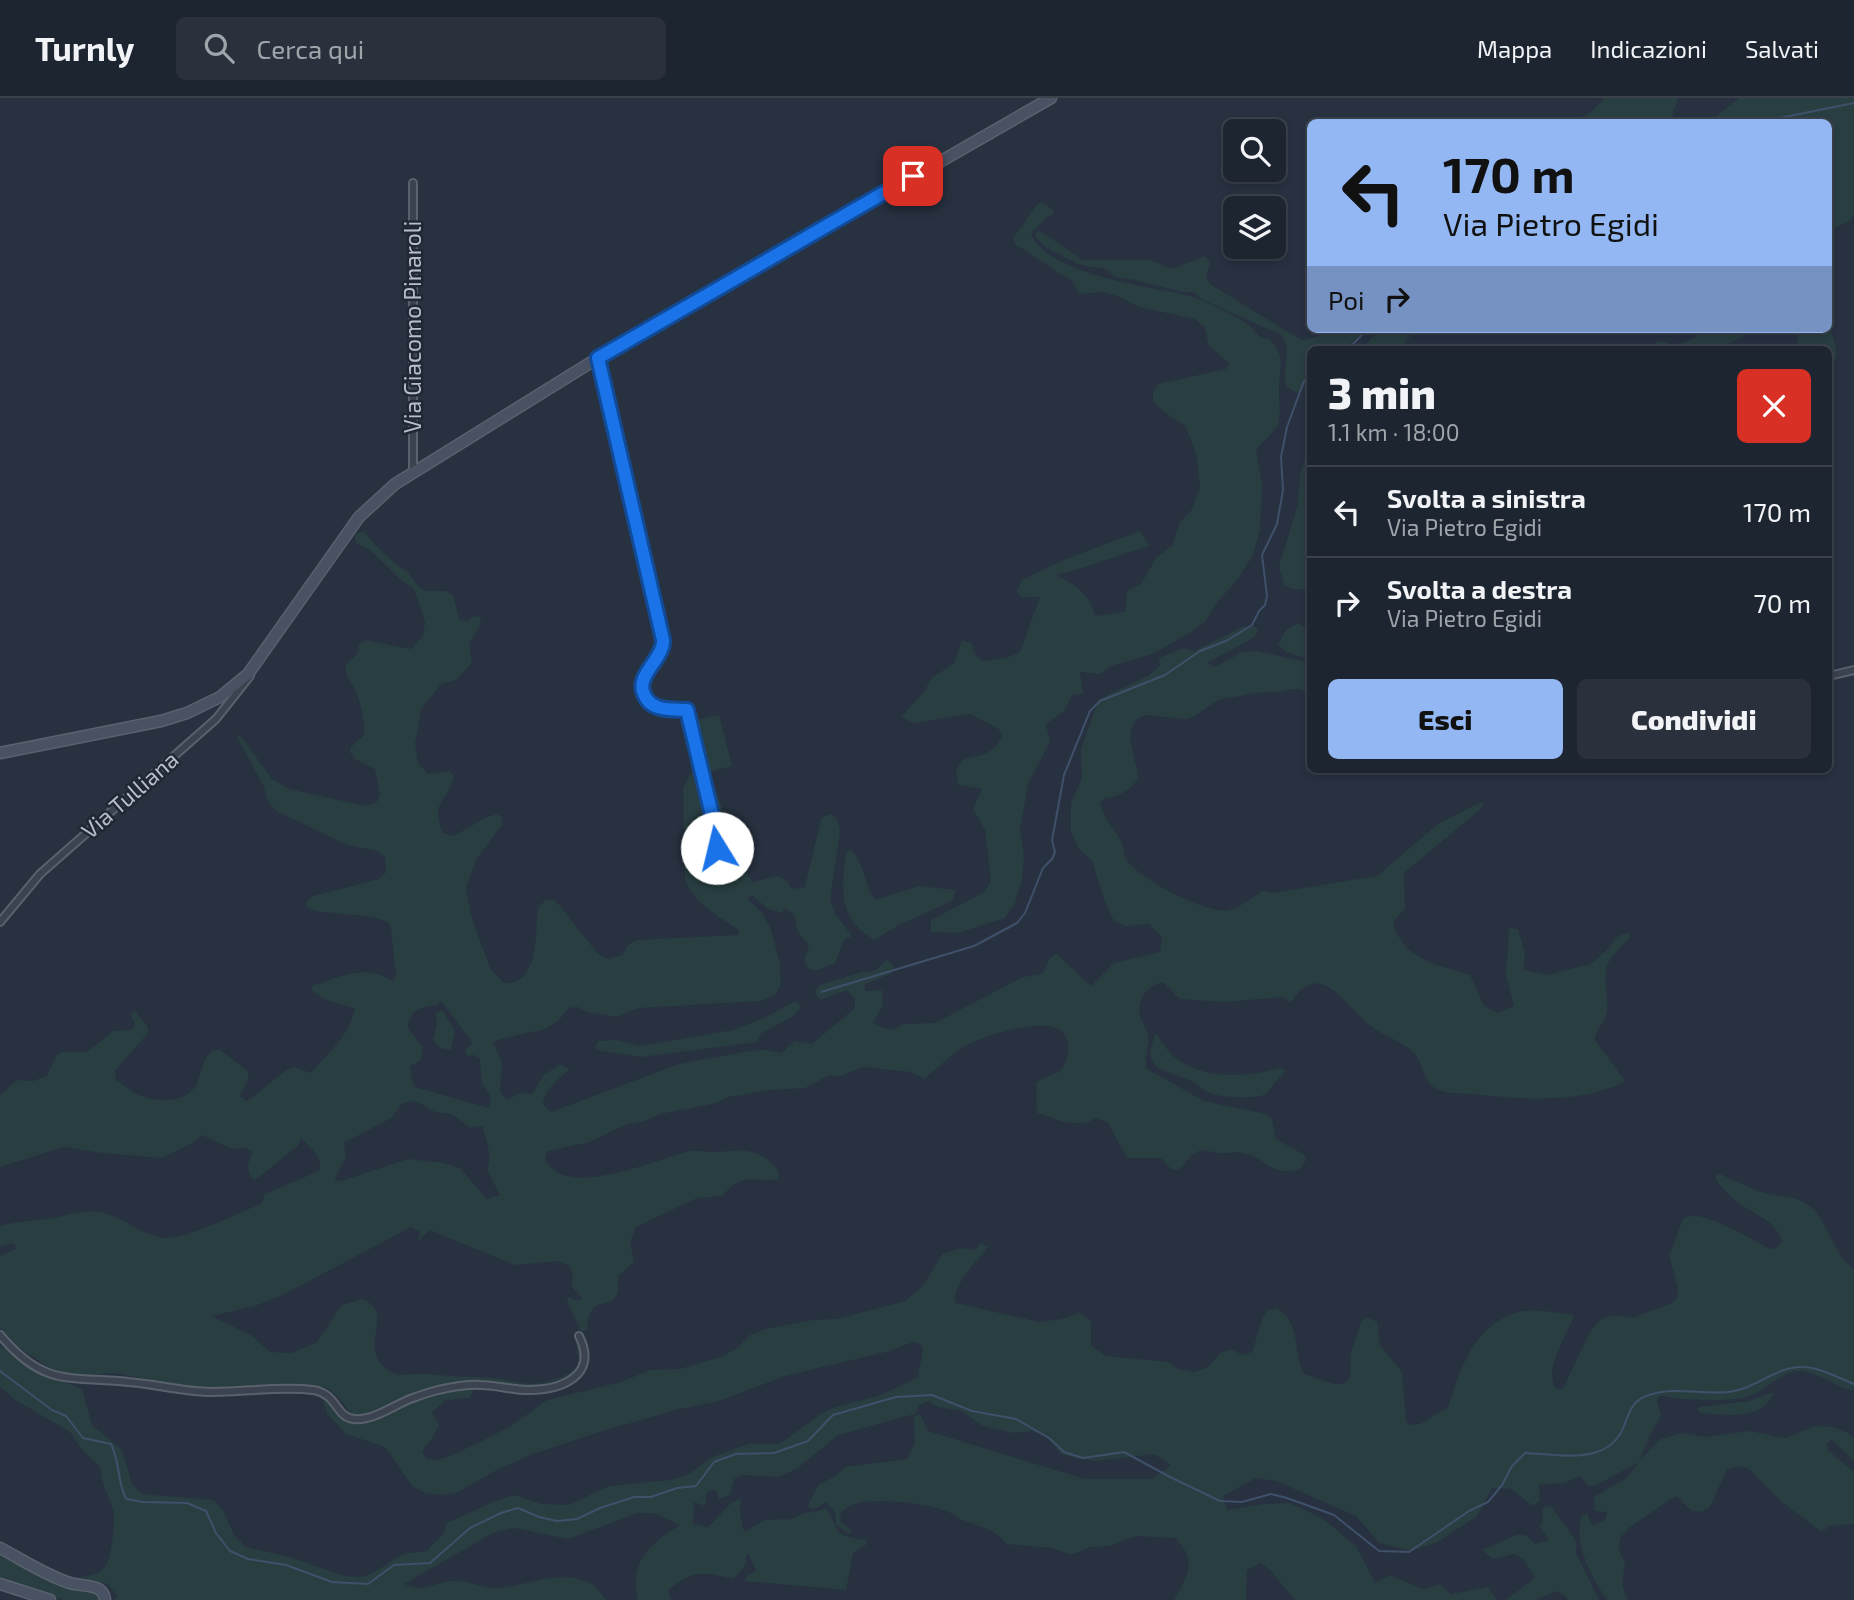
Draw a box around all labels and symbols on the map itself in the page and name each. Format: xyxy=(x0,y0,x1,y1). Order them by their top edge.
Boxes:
pin xyxy=(883,146,943,206)
street label: Via Giacomo Pinaroli xyxy=(398,221,426,433)
street label: Via Tulliana xyxy=(75,745,184,844)
position arrow xyxy=(680,811,754,885)

